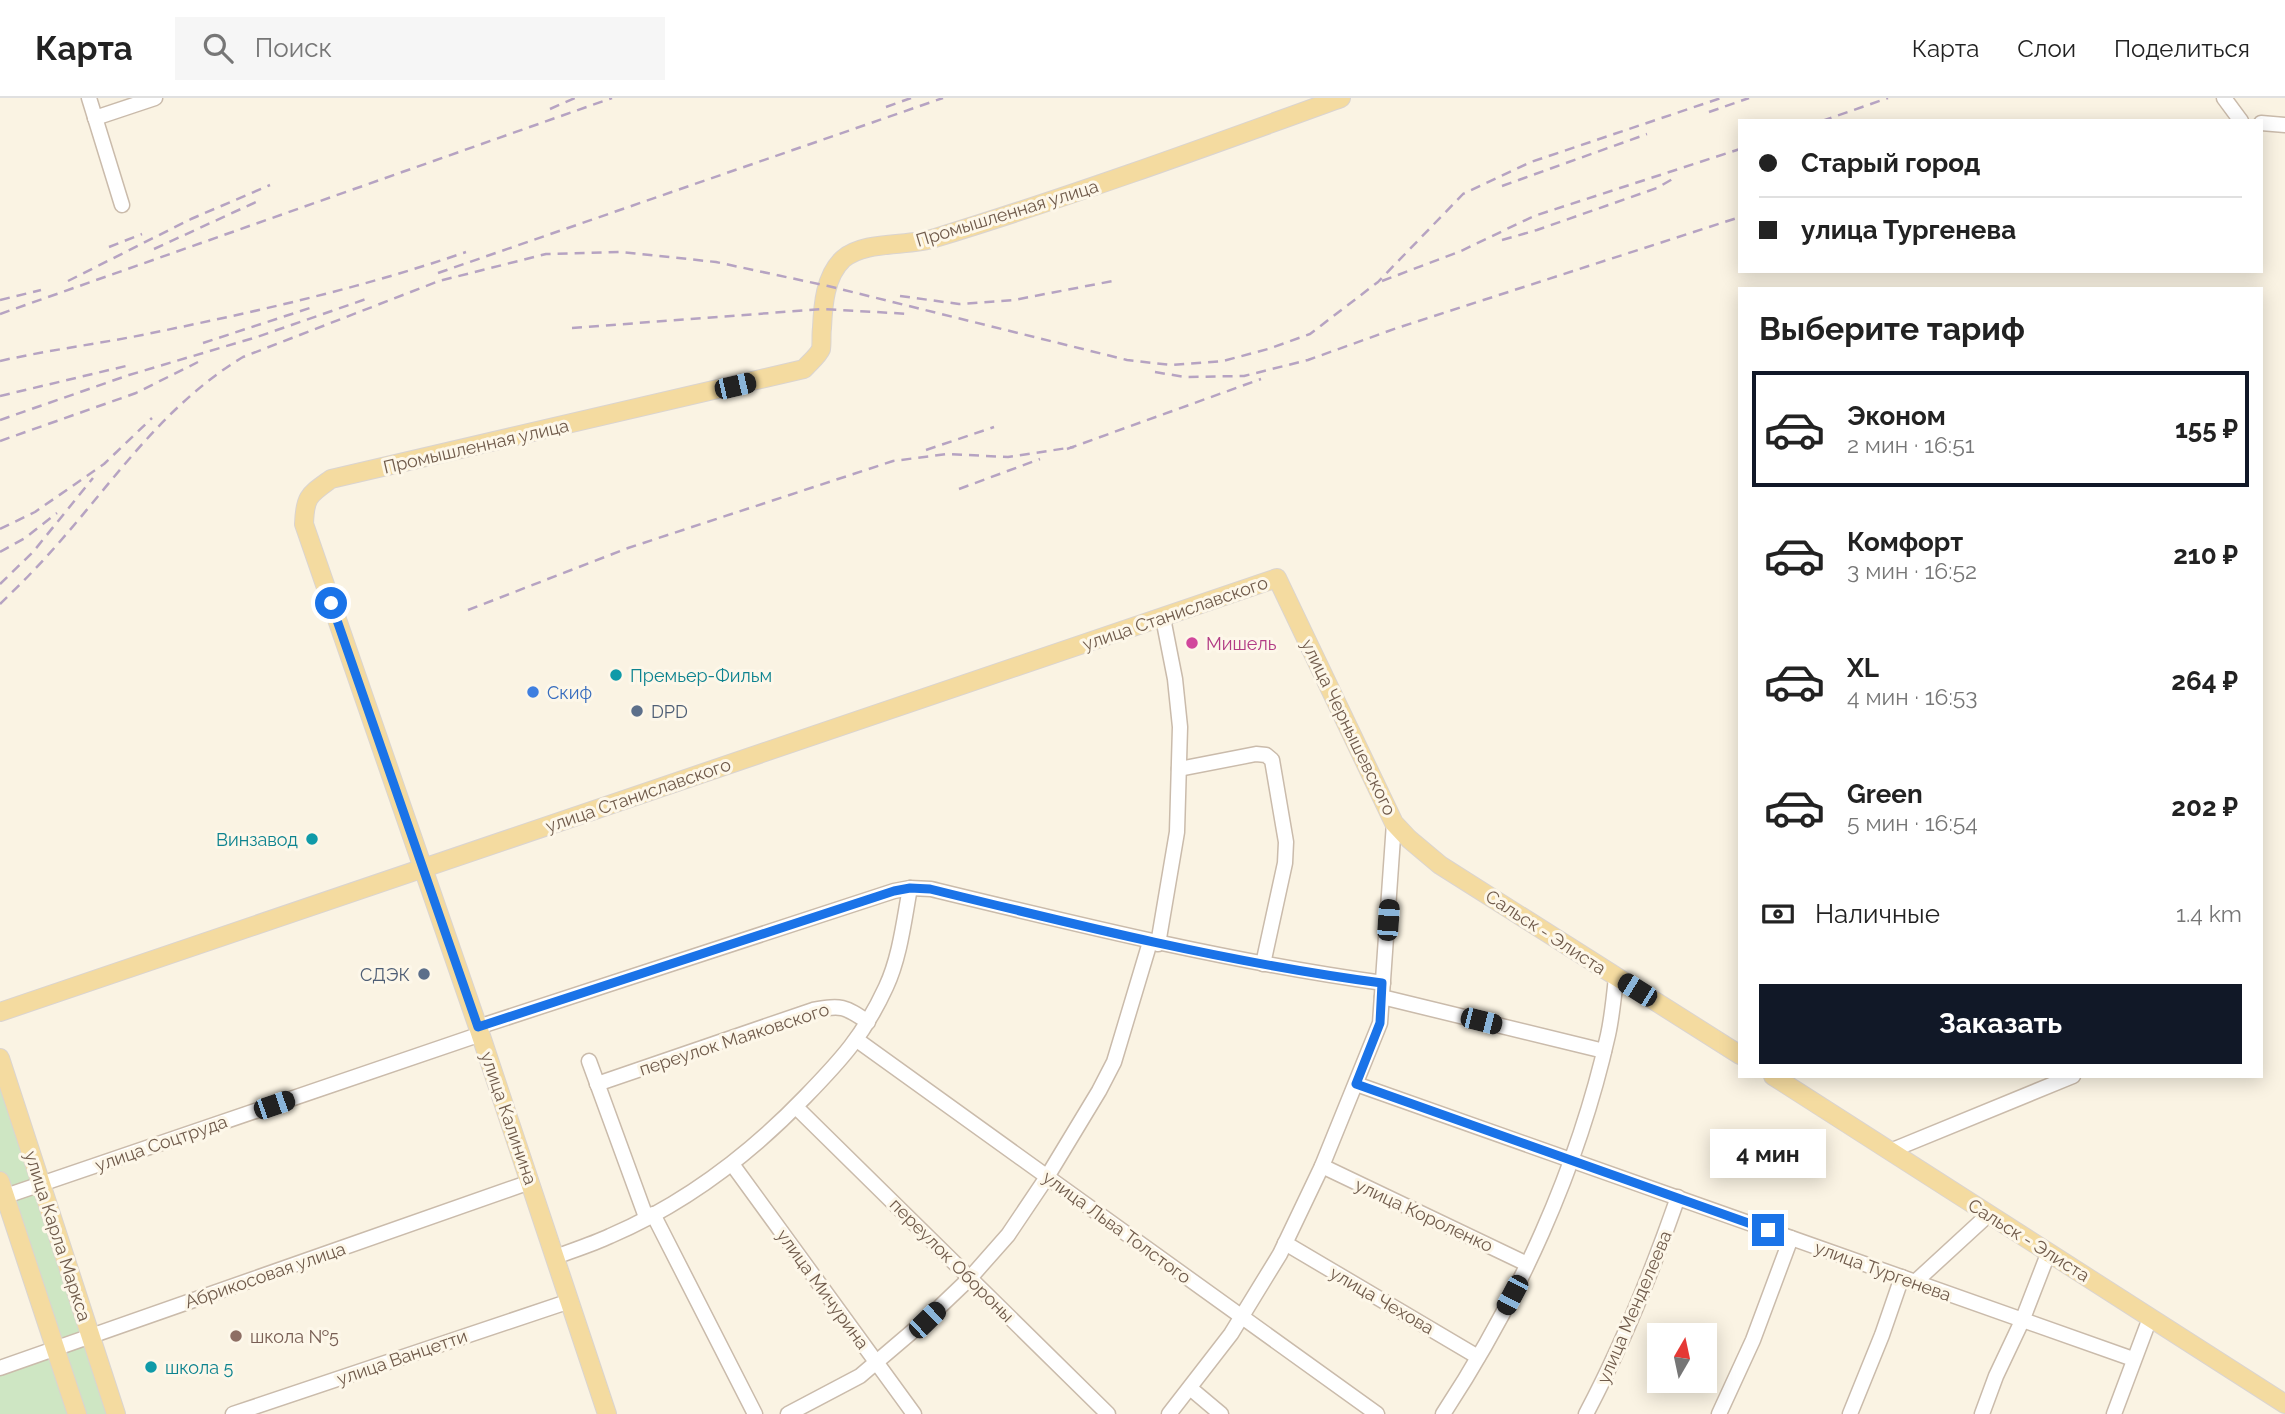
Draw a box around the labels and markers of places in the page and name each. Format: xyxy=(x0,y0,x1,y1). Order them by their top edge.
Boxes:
place label: Мишель xyxy=(1206,633,1277,654)
marker: Мишель xyxy=(1184,635,1200,651)
place label: Премьер-Фильм xyxy=(630,665,772,686)
marker: Премьер-Фильм xyxy=(608,667,624,683)
place label: Скиф xyxy=(547,682,592,703)
marker: Скиф xyxy=(525,684,541,700)
place label: DPD xyxy=(651,701,688,722)
marker: DPD xyxy=(629,703,645,719)
place label: Винзавод xyxy=(216,829,298,850)
marker: Винзавод xyxy=(304,831,320,847)
place label: СДЭК xyxy=(360,964,410,985)
marker: СДЭК xyxy=(416,966,432,982)
place label: школа №5 xyxy=(250,1326,339,1347)
marker: школа №5 xyxy=(228,1328,244,1344)
place label: школа 5 xyxy=(165,1357,234,1378)
marker: школа 5 xyxy=(143,1359,159,1375)

